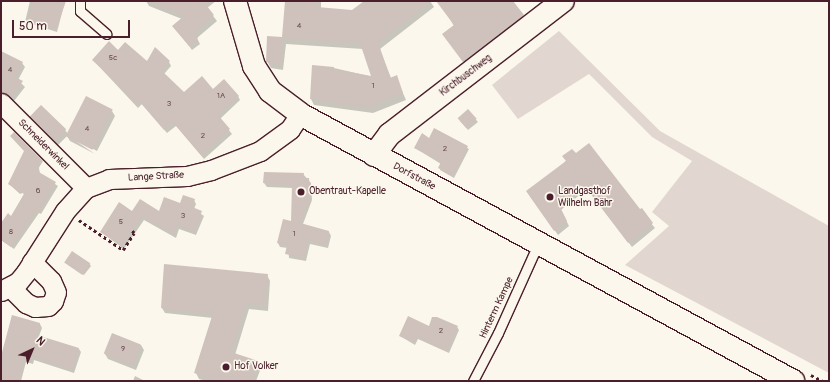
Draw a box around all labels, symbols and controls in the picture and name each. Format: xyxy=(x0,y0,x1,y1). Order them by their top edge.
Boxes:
scale bar xyxy=(14,12,132,38)
text: 50 m xyxy=(19,19,47,34)
house number: 4 xyxy=(297,21,301,31)
house number: 5c xyxy=(109,53,117,63)
street label: Kirchbuschweg xyxy=(438,53,494,99)
house number: 4 xyxy=(8,65,12,75)
house number: 1 xyxy=(371,81,375,91)
house number: 1A xyxy=(217,91,225,101)
house number: 3 xyxy=(167,99,171,109)
street label: Schneiderwinkel xyxy=(15,117,71,173)
house number: 4 xyxy=(85,124,89,134)
house number: 2 xyxy=(201,131,205,141)
house number: 2 xyxy=(443,144,447,154)
street label: Dorfstraße xyxy=(391,161,437,193)
street label: Lange Straße xyxy=(128,170,184,184)
place label: Landgasthof Wilhelm Bähr xyxy=(558,185,612,208)
house number: 6 xyxy=(36,186,40,196)
place label: Obentraut-Kapelle xyxy=(309,186,386,198)
marker: Obentraut-Kapelle xyxy=(296,187,306,197)
marker: Landgasthof Wilhelm Bähr xyxy=(545,192,555,202)
house number: 3 xyxy=(181,211,185,221)
house number: 5 xyxy=(119,217,123,227)
house number: 8 xyxy=(9,227,13,237)
house number: 1 xyxy=(292,229,296,239)
street label: Hinterm Kampe xyxy=(478,275,516,341)
house number: 2 xyxy=(439,326,443,336)
north arrow xyxy=(12,330,52,370)
text: N xyxy=(33,334,48,348)
house number: 9 xyxy=(121,344,125,354)
place label: Hof Volker xyxy=(234,361,278,373)
marker: Hof Volker xyxy=(221,362,231,372)

